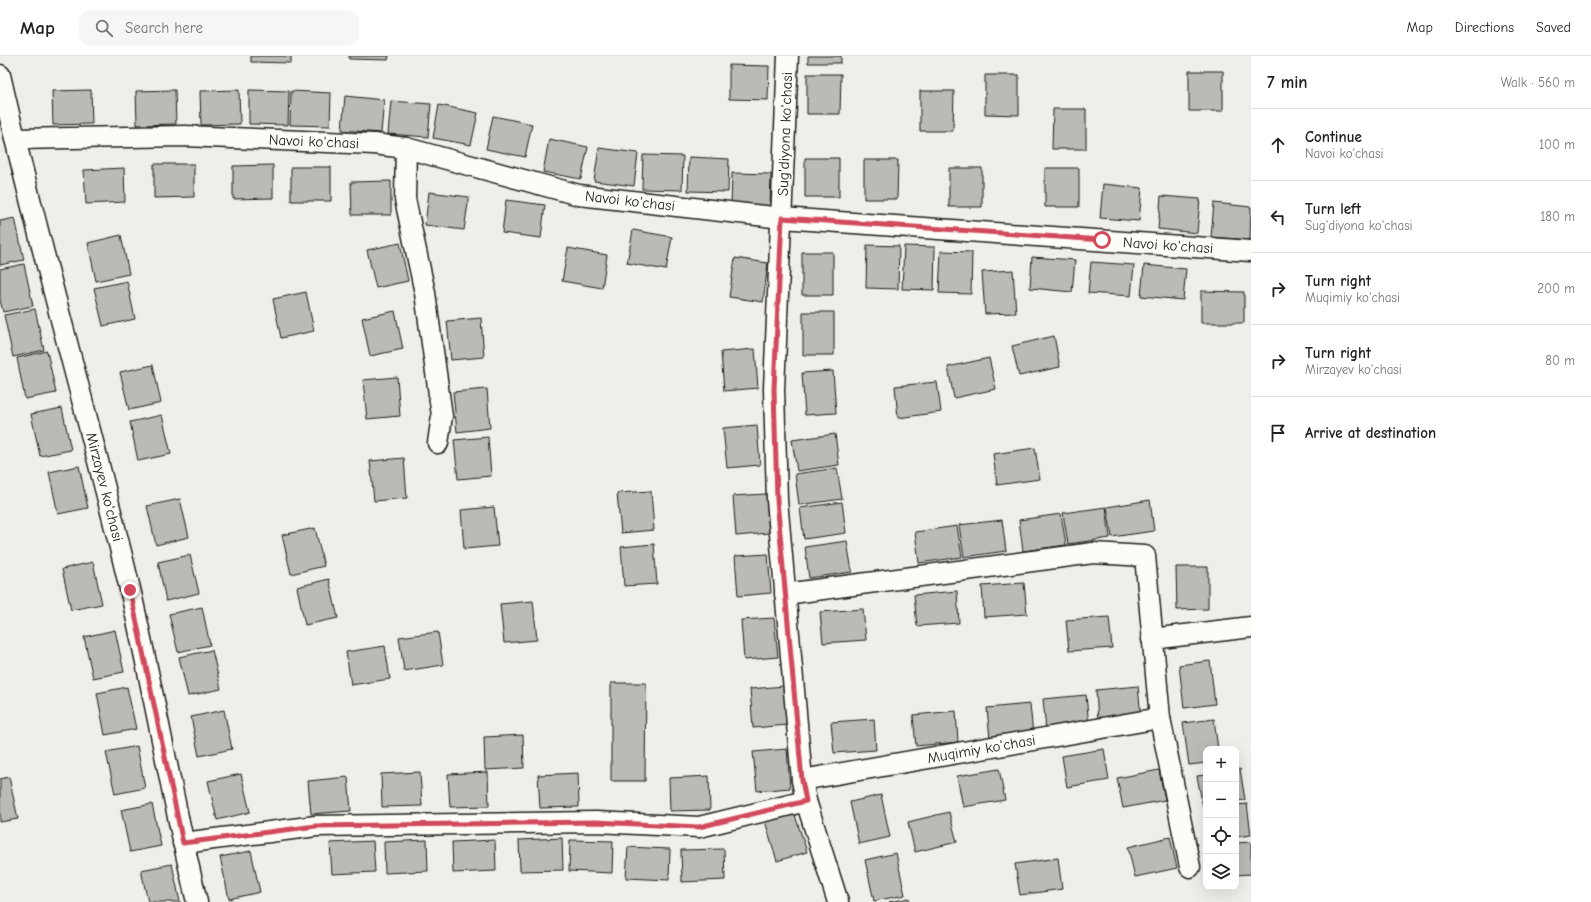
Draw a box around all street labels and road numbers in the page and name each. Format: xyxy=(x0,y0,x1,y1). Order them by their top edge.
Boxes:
street label: Sug'diyona ko'chasi xyxy=(774,72,796,196)
street label: Navoi ko'chasi xyxy=(268,131,359,152)
street label: Navoi ko'chasi xyxy=(584,187,676,215)
street label: Navoi ko'chasi xyxy=(1122,233,1214,257)
street label: Mirzayev ko'chasi xyxy=(82,431,127,543)
street label: Muqimiy ko'chasi xyxy=(926,731,1037,767)

